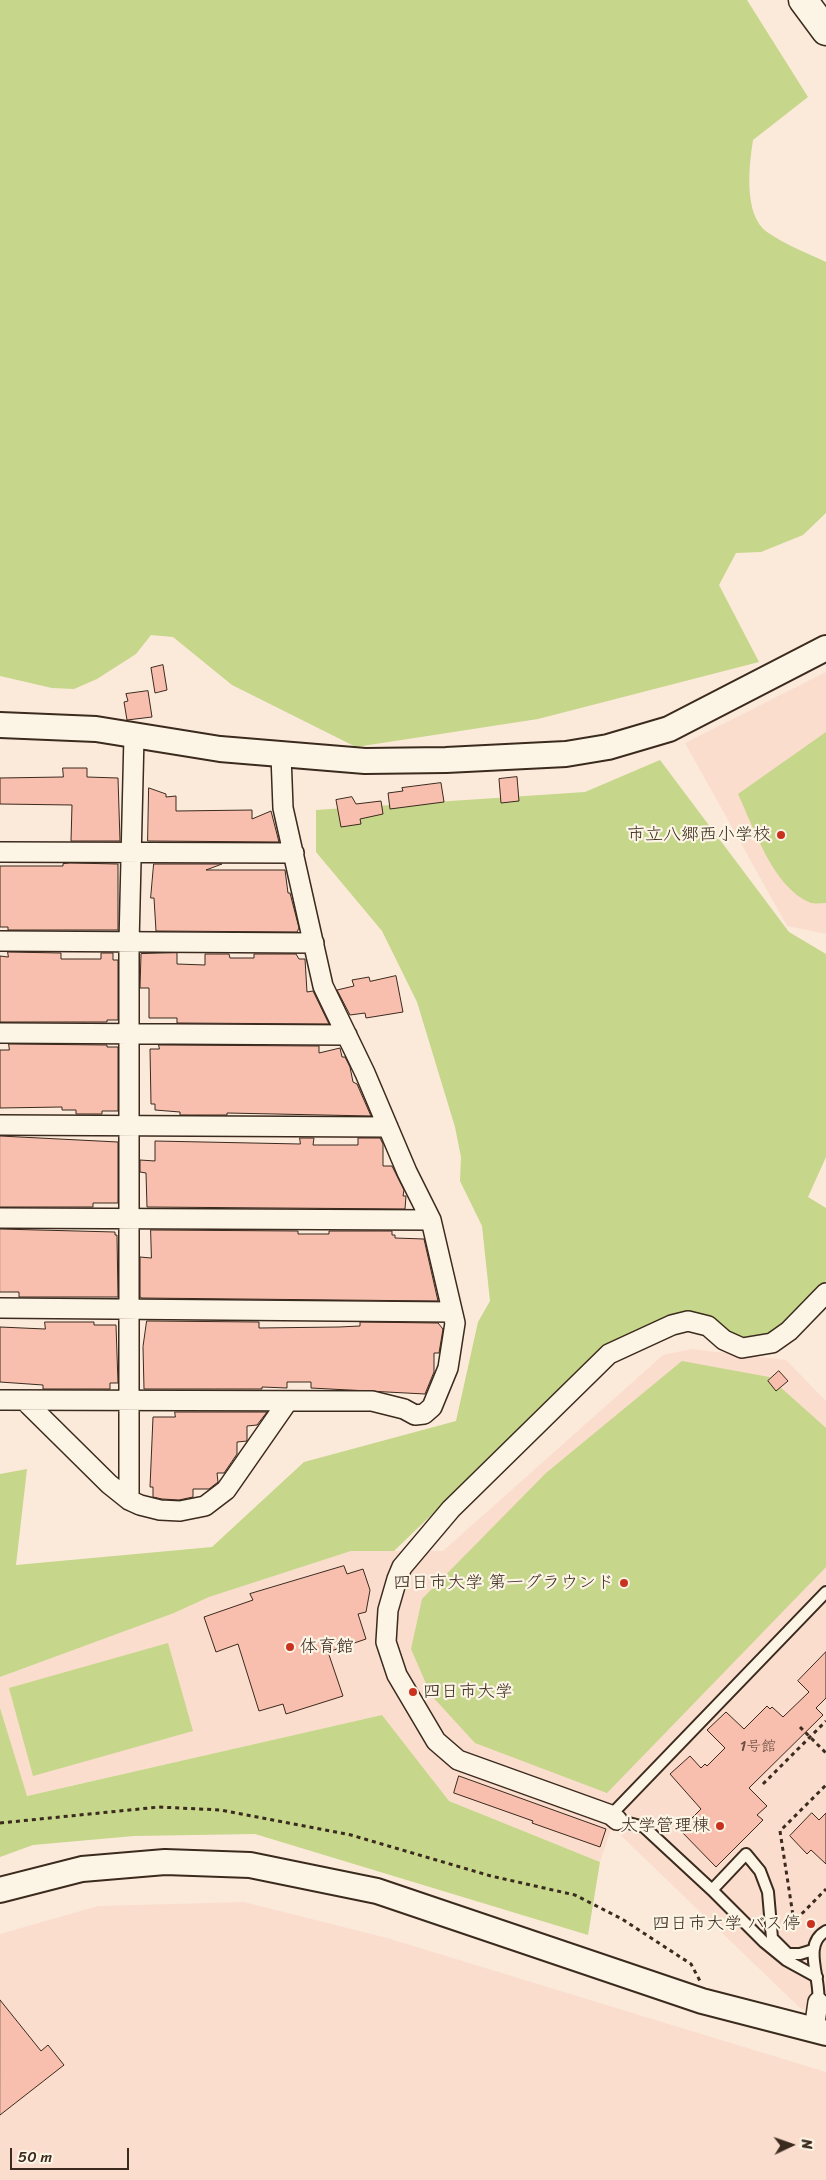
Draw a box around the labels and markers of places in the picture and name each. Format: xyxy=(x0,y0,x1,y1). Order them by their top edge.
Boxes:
place label: 市立八郷西小学校 xyxy=(627,824,771,846)
marker: 市立八郷西小学校 xyxy=(775,829,787,841)
place label: 四日市大学 第一グラウンド xyxy=(393,1572,614,1594)
marker: 四日市大学 第一グラウンド xyxy=(618,1577,630,1589)
place label: 体育館 xyxy=(300,1636,354,1658)
marker: 体育館 xyxy=(284,1641,296,1653)
place label: 四日市大学 xyxy=(423,1681,513,1703)
marker: 四日市大学 xyxy=(407,1686,419,1698)
place label: 大学管理棟 xyxy=(620,1815,710,1837)
marker: 大学管理棟 xyxy=(714,1820,726,1832)
place label: 四日市大学 バス停 xyxy=(652,1913,801,1935)
marker: 四日市大学 バス停 xyxy=(805,1918,817,1930)

